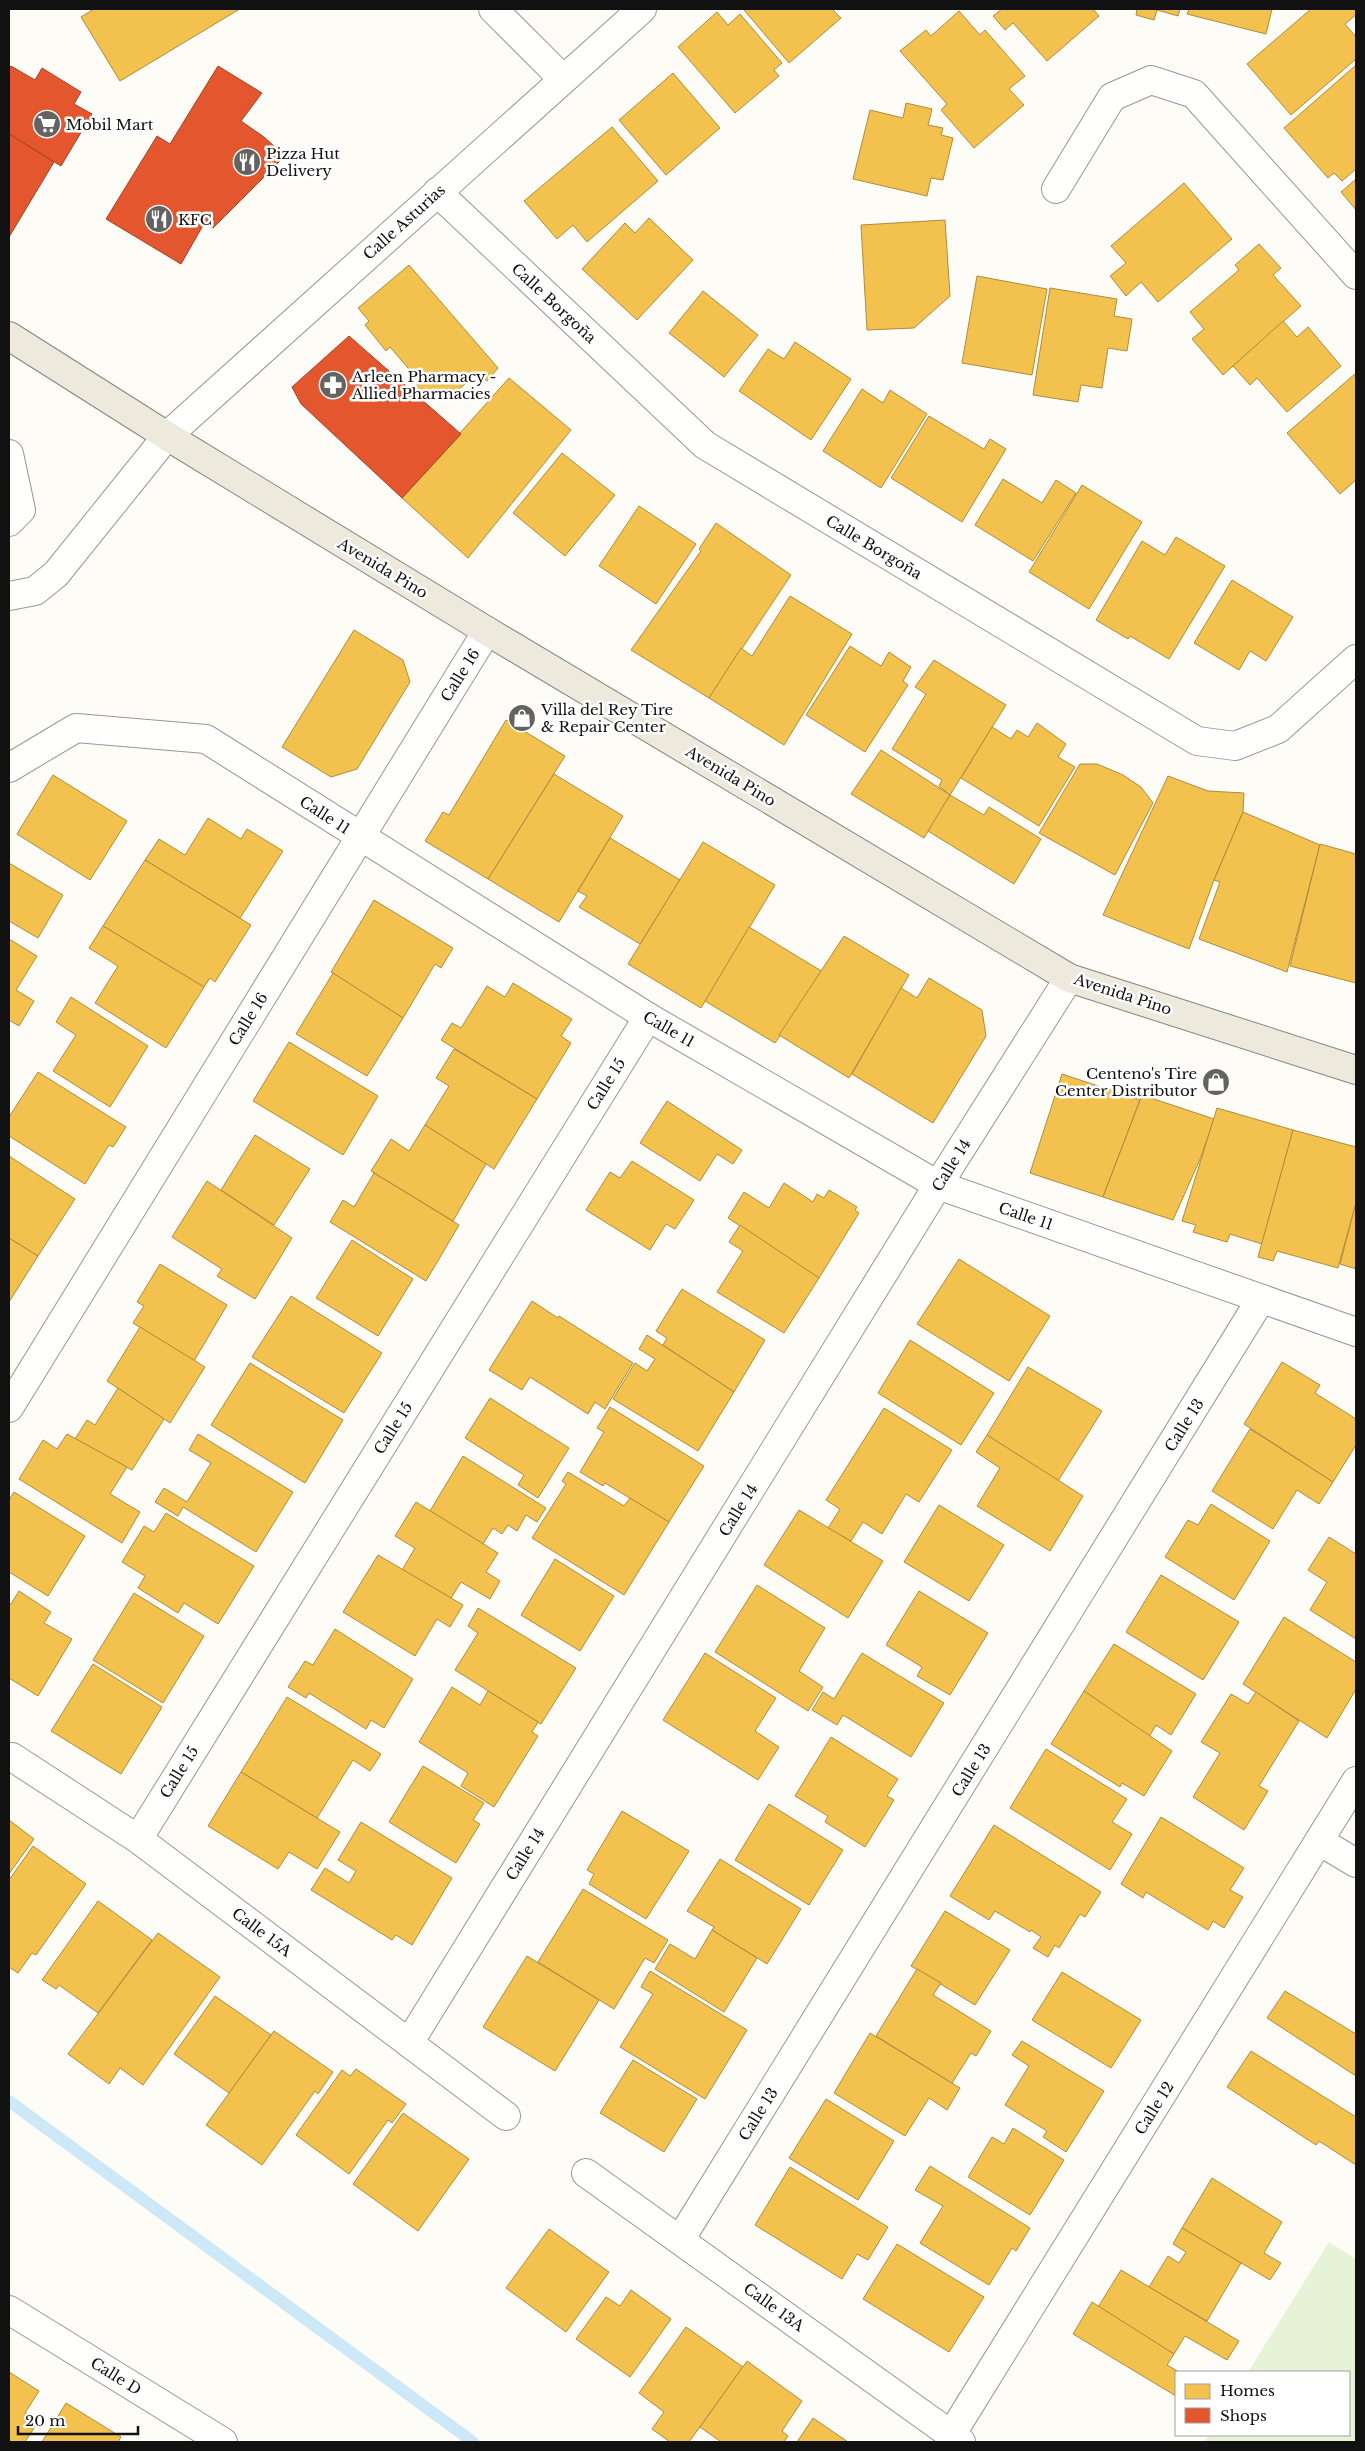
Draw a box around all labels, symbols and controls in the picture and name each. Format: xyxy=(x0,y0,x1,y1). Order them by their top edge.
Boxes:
supermarket icon: Mobil Mart xyxy=(32,109,62,139)
place label: Mobil Mart xyxy=(66,115,154,134)
place label: Pizza Hut Delivery xyxy=(266,144,340,180)
restaurant icon: Pizza Hut Delivery xyxy=(232,147,262,177)
street label: Calle Asturias xyxy=(359,180,449,264)
restaurant icon: KFC xyxy=(144,204,174,234)
place label: KFC xyxy=(178,210,212,229)
street label: Calle Borgoña xyxy=(508,259,601,348)
place label: Arleen Pharmacy - Allied Pharmacies xyxy=(351,367,496,403)
pharmacy icon: Arleen Pharmacy - Allied Pharmacies xyxy=(318,370,348,400)
street label: Calle Borgoña xyxy=(822,511,926,584)
street label: Avenida Pino xyxy=(334,533,432,602)
street label: Calle 16 xyxy=(436,645,484,705)
place label: Villa del Rey Tire & Repair Center xyxy=(540,700,673,736)
shop icon: Villa del Rey Tire & Repair Center xyxy=(507,703,537,733)
street label: Avenida Pino xyxy=(682,741,780,810)
street label: Calle 11 xyxy=(296,792,354,838)
street label: Avenida Pino xyxy=(1071,969,1174,1019)
street label: Calle 16 xyxy=(224,989,272,1049)
street label: Calle 11 xyxy=(640,1007,698,1051)
street label: Calle 15 xyxy=(583,1054,629,1114)
place label: Centeno's Tire Center Distributor xyxy=(1055,1064,1198,1100)
shop icon: Centeno's Tire Center Distributor xyxy=(1201,1067,1231,1097)
street label: Calle 14 xyxy=(927,1135,975,1195)
street label: Calle 11 xyxy=(996,1198,1056,1234)
street label: Calle 13 xyxy=(1160,1395,1208,1455)
street label: Calle 15 xyxy=(370,1398,416,1458)
street label: Calle 14 xyxy=(714,1480,762,1540)
street label: Calle 13 xyxy=(947,1740,995,1800)
street label: Calle 15 xyxy=(156,1742,202,1802)
street label: Calle 14 xyxy=(501,1824,549,1884)
street label: Calle 15A xyxy=(228,1903,296,1961)
street label: Calle 12 xyxy=(1130,2078,1178,2138)
street label: Calle 13 xyxy=(734,2084,782,2144)
street label: Calle 13A xyxy=(740,2279,808,2336)
street label: Calle D xyxy=(87,2353,145,2399)
legend xyxy=(1175,2371,1350,2436)
text: Homes xyxy=(1220,2381,1275,2400)
scale bar xyxy=(18,2404,138,2436)
text: Shops xyxy=(1220,2406,1267,2425)
text: 20 m xyxy=(25,2411,65,2430)

